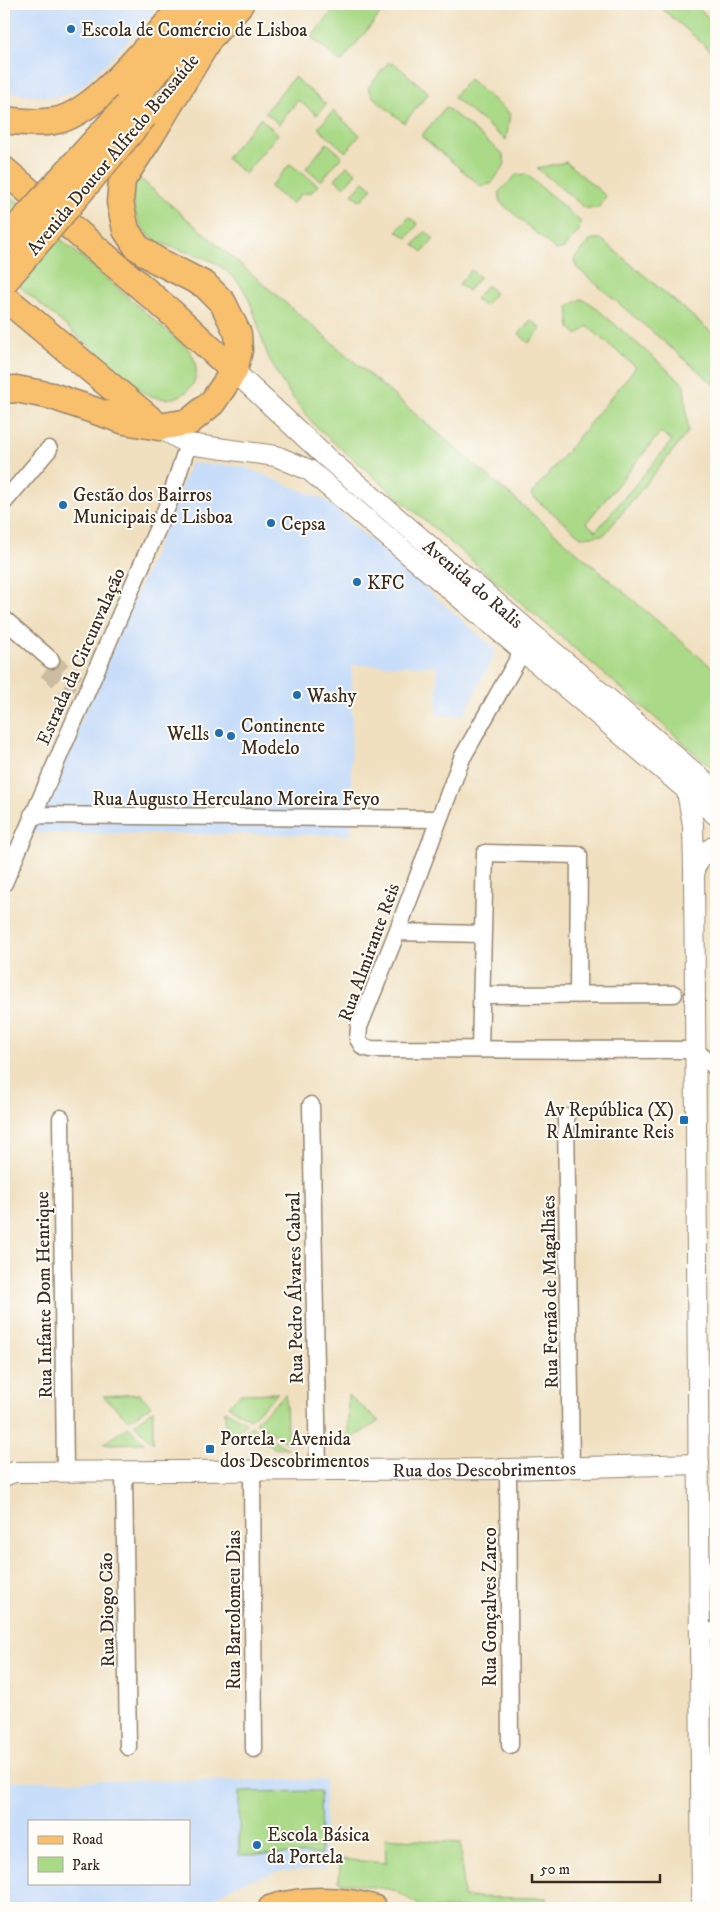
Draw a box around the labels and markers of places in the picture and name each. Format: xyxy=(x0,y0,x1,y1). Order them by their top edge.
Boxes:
place label: Escola de Comércio de Lisboa xyxy=(81,19,307,42)
marker: Escola de Comércio de Lisboa xyxy=(65,23,77,35)
place label: Gestão dos Bairros Municipais de Lisboa xyxy=(73,484,233,529)
marker: Gestão dos Bairros Municipais de Lisboa xyxy=(57,499,69,511)
place label: Cepsa xyxy=(281,513,325,536)
marker: Cepsa xyxy=(265,517,277,529)
place label: KFC xyxy=(367,572,405,595)
marker: KFC xyxy=(351,576,363,588)
place label: Washy xyxy=(306,685,358,708)
marker: Washy xyxy=(291,689,303,701)
place label: Continente Modelo xyxy=(241,715,325,760)
place label: Wells xyxy=(166,723,209,746)
marker: Wells xyxy=(213,727,225,739)
marker: Continente Modelo xyxy=(225,730,237,742)
place label: Av República (X) R Almirante Reis xyxy=(544,1099,674,1144)
marker: Av República (X) R Almirante Reis xyxy=(678,1114,690,1126)
place label: Portela - Avenida dos Descobrimentos xyxy=(220,1428,369,1473)
marker: Portela - Avenida dos Descobrimentos xyxy=(204,1443,216,1455)
place label: Escola Básica da Portela xyxy=(267,1824,370,1869)
marker: Escola Básica da Portela xyxy=(251,1839,263,1851)

